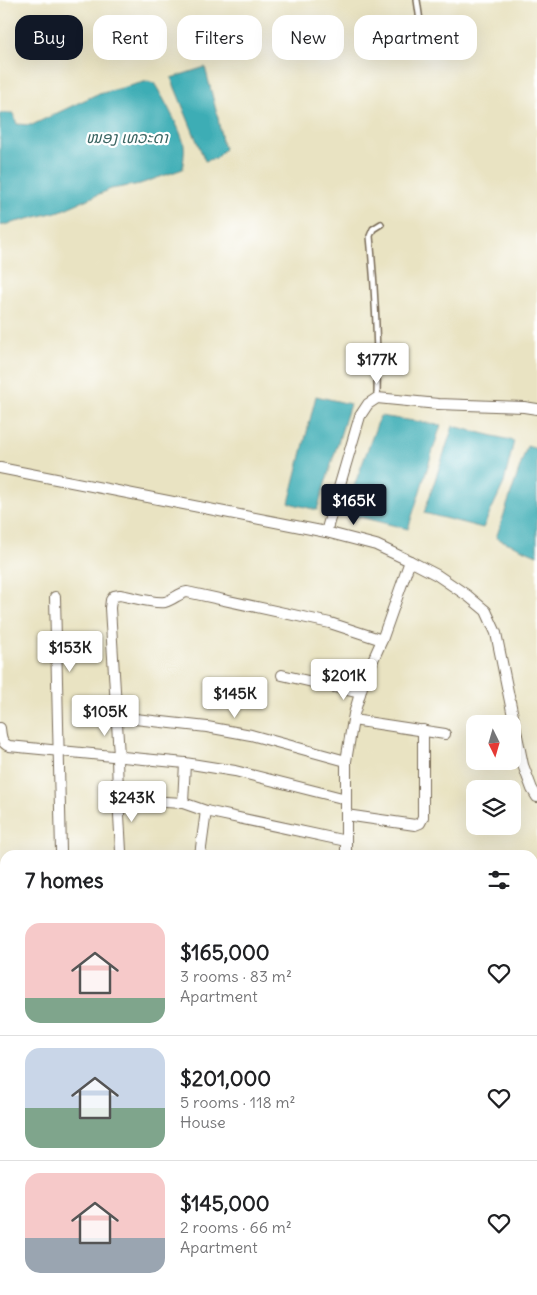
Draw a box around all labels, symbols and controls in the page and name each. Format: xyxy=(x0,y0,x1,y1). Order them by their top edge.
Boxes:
chip: Buy xyxy=(15,15,83,60)
chip: Rent xyxy=(93,15,167,60)
chip: Filters xyxy=(177,15,262,60)
chip: New xyxy=(272,15,344,60)
chip: Apartment xyxy=(354,15,477,60)
water label: ໜອງ ເທວະດາ xyxy=(86,127,169,147)
pin: $177K xyxy=(342,342,412,385)
text: $177K xyxy=(357,349,397,369)
pin: $165K xyxy=(319,484,389,526)
text: $165K xyxy=(332,490,376,510)
pin: $153K xyxy=(35,630,105,673)
text: $153K xyxy=(48,637,92,657)
pin: $201K xyxy=(309,658,379,701)
text: $201K xyxy=(322,665,366,685)
pin: $145K xyxy=(200,676,270,719)
text: $145K xyxy=(213,683,257,703)
pin: $105K xyxy=(70,694,140,737)
text: $105K xyxy=(83,701,127,721)
north arrow xyxy=(466,715,521,770)
map controls xyxy=(466,715,521,835)
pin: $243K xyxy=(97,780,167,823)
button: layers xyxy=(466,780,521,835)
text: $243K xyxy=(109,787,155,807)
icon: filters xyxy=(485,866,513,894)
text: 7 homes xyxy=(25,867,104,894)
text: $165,000 xyxy=(180,939,270,966)
icon: home xyxy=(65,943,125,1003)
icon: heart xyxy=(485,959,513,987)
text: 3 rooms · 83 m² xyxy=(180,966,292,986)
text: Apartment xyxy=(180,986,258,1006)
text: $201,000 xyxy=(180,1065,271,1092)
icon: home xyxy=(65,1068,125,1128)
icon: heart xyxy=(485,1084,513,1112)
text: 5 rooms · 118 m² xyxy=(180,1092,296,1112)
text: House xyxy=(180,1112,226,1132)
text: $145,000 xyxy=(180,1190,270,1217)
icon: home xyxy=(65,1193,125,1253)
icon: heart xyxy=(485,1209,513,1237)
text: 2 rooms · 66 m² xyxy=(180,1217,292,1237)
text: Apartment xyxy=(180,1237,258,1257)

